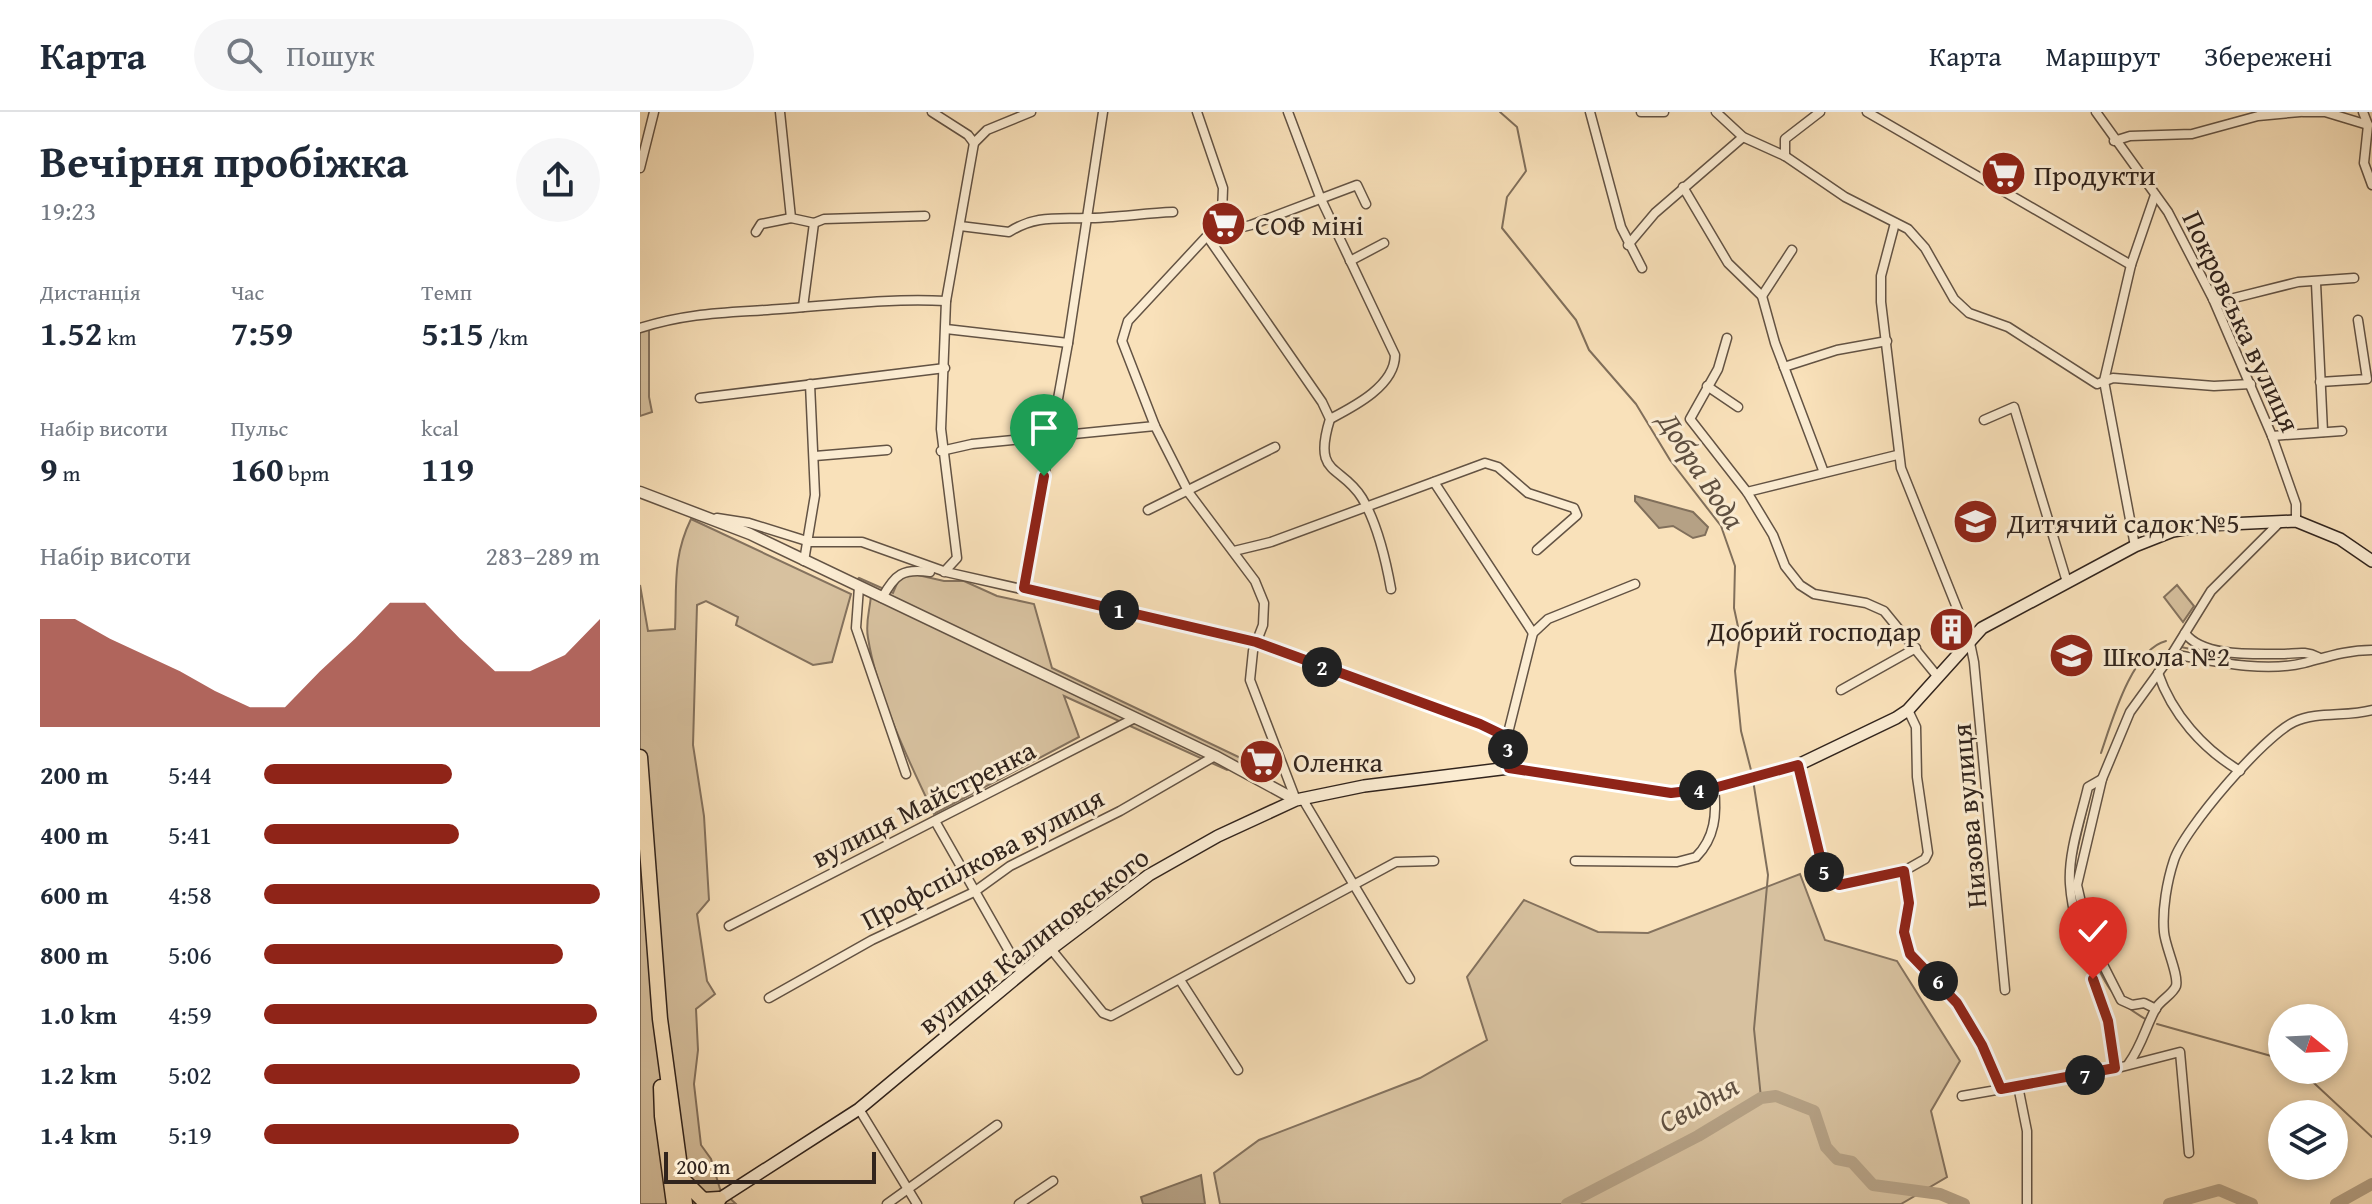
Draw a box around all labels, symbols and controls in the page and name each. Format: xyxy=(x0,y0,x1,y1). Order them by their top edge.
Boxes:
search box xyxy=(194,19,754,91)
text: Карта xyxy=(40,27,146,83)
icon: search xyxy=(222,33,266,77)
text: Пошук xyxy=(286,33,375,77)
text: Карта xyxy=(1929,35,2002,76)
text: Маршрут xyxy=(2046,35,2160,76)
text: Збережені xyxy=(2204,35,2332,76)
text: Вечірня пробіжка xyxy=(40,129,409,193)
button: share xyxy=(516,138,600,222)
supermarket icon: Продукти xyxy=(1979,150,2027,198)
place label: Продукти xyxy=(2034,154,2156,195)
text: 19:23 xyxy=(40,191,96,230)
supermarket icon: СОФ міні xyxy=(1200,200,1248,248)
place label: СОФ міні xyxy=(1255,204,1364,245)
street label: Покровська вулиця xyxy=(2173,204,2311,438)
text: Дистанція xyxy=(40,276,141,308)
text: Час xyxy=(231,276,264,308)
text: Темп xyxy=(421,276,472,308)
text: 1.52 xyxy=(40,308,102,357)
text: 7:59 xyxy=(231,308,293,357)
text: 5:15 xyxy=(421,308,484,357)
text: km xyxy=(102,321,136,353)
text: /km xyxy=(484,321,528,353)
pin xyxy=(1010,394,1078,476)
water label: Добра Вода xyxy=(1646,401,1757,538)
icon: arrive xyxy=(1022,406,1066,450)
text: Набір висоти xyxy=(40,412,168,444)
text: Пульс xyxy=(231,412,288,444)
text: kcal xyxy=(421,412,459,444)
text: 9 xyxy=(40,444,58,493)
text: 160 xyxy=(231,444,284,493)
text: 119 xyxy=(421,444,474,493)
text: m xyxy=(58,457,80,489)
text: bpm xyxy=(284,457,330,489)
school or university icon: Дитячий садок №5 xyxy=(1952,498,2000,546)
place label: Дитячий садок №5 xyxy=(2006,502,2240,543)
text: Набір висоти xyxy=(40,536,191,575)
text: 283–289 m xyxy=(486,536,600,575)
pin: 1 xyxy=(1099,590,1139,630)
text: 1 xyxy=(1113,594,1125,626)
building icon: Добрий господар xyxy=(1928,606,1976,654)
place label: Добрий господар xyxy=(1707,610,1921,651)
school or university icon: Школа №2 xyxy=(2048,631,2096,679)
place label: Школа №2 xyxy=(2103,635,2230,676)
pin: 2 xyxy=(1302,647,1342,687)
text: 2 xyxy=(1316,651,1328,683)
street label: Низова вулиця xyxy=(1940,722,1996,910)
street label: вулиця Майстренка xyxy=(804,728,1043,877)
pin: 3 xyxy=(1488,729,1528,769)
text: 3 xyxy=(1502,733,1514,765)
supermarket icon: Оленка xyxy=(1238,737,1286,785)
place label: Оленка xyxy=(1293,741,1383,782)
text: 200 m xyxy=(40,755,108,794)
text: 5:44 xyxy=(168,755,212,794)
pin: 4 xyxy=(1679,770,1719,810)
text: 4 xyxy=(1693,774,1705,806)
street label: Профспілкова вулиця xyxy=(853,777,1111,939)
text: 400 m xyxy=(40,815,108,854)
text: 5:41 xyxy=(168,815,212,854)
street label: вулиця Калиновського xyxy=(909,837,1157,1043)
pin: 5 xyxy=(1804,852,1844,892)
text: 5 xyxy=(1818,856,1830,888)
text: 600 m xyxy=(40,875,108,914)
text: 4:58 xyxy=(168,875,212,914)
pin xyxy=(2059,897,2127,979)
icon: check xyxy=(2071,909,2115,953)
text: 800 m xyxy=(40,935,108,974)
text: 5:06 xyxy=(168,935,212,974)
pin: 6 xyxy=(1918,961,1958,1001)
text: 6 xyxy=(1932,965,1944,997)
text: 1.0 km xyxy=(40,995,117,1034)
text: 4:59 xyxy=(168,995,212,1034)
north arrow xyxy=(2268,1004,2348,1084)
map controls xyxy=(2268,1004,2348,1180)
text: 1.2 km xyxy=(40,1055,117,1094)
text: 5:02 xyxy=(168,1055,212,1094)
pin: 7 xyxy=(2065,1055,2105,1095)
text: 7 xyxy=(2079,1059,2091,1091)
water label: Свидня xyxy=(1650,1063,1747,1143)
button: layers xyxy=(2268,1100,2348,1180)
text: 1.4 km xyxy=(40,1115,117,1154)
text: 5:19 xyxy=(168,1115,212,1154)
scale bar xyxy=(664,1148,876,1184)
text: 200 m xyxy=(676,1150,731,1182)

